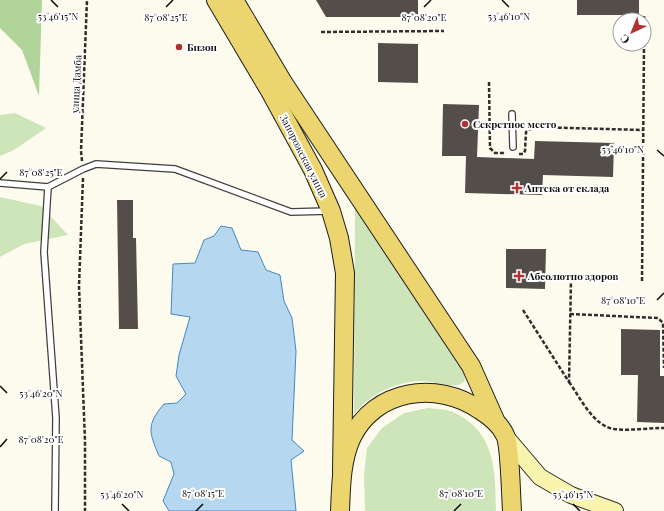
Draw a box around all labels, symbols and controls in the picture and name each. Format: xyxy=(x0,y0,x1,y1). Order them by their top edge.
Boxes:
text: 53°46'15"N xyxy=(38,9,78,23)
text: 53°46'10"N xyxy=(488,9,530,23)
text: 87°08'25"E xyxy=(144,10,188,24)
text: 87°08'20"E xyxy=(401,10,447,24)
north arrow xyxy=(612,12,652,52)
text: С xyxy=(617,31,633,48)
place label: Бизон xyxy=(187,40,218,54)
marker: Бизон xyxy=(174,42,184,52)
street label: улица Дамба xyxy=(67,54,85,115)
street label: Запорожская улица xyxy=(277,112,331,200)
place label: Секретное место xyxy=(473,117,557,131)
marker: Секретное место xyxy=(460,119,470,129)
text: 53°46'10"N xyxy=(602,142,644,156)
text: 87°08'25"E xyxy=(19,165,63,179)
place label: Аптека от склада xyxy=(524,181,610,195)
marker: Аптека от склада xyxy=(512,183,522,193)
place label: Абсолютно здоров xyxy=(527,269,619,283)
marker: Абсолютно здоров xyxy=(513,270,525,282)
text: 87°08'10"E xyxy=(601,293,645,307)
text: 53°46'20"N xyxy=(19,386,63,400)
text: 87°08'20"E xyxy=(18,432,64,446)
text: 87°08'15"E xyxy=(182,486,224,500)
text: 87°08'10"E xyxy=(439,486,483,500)
text: 53°46'20"N xyxy=(100,487,144,501)
text: 53°46'15"N xyxy=(553,487,593,501)

